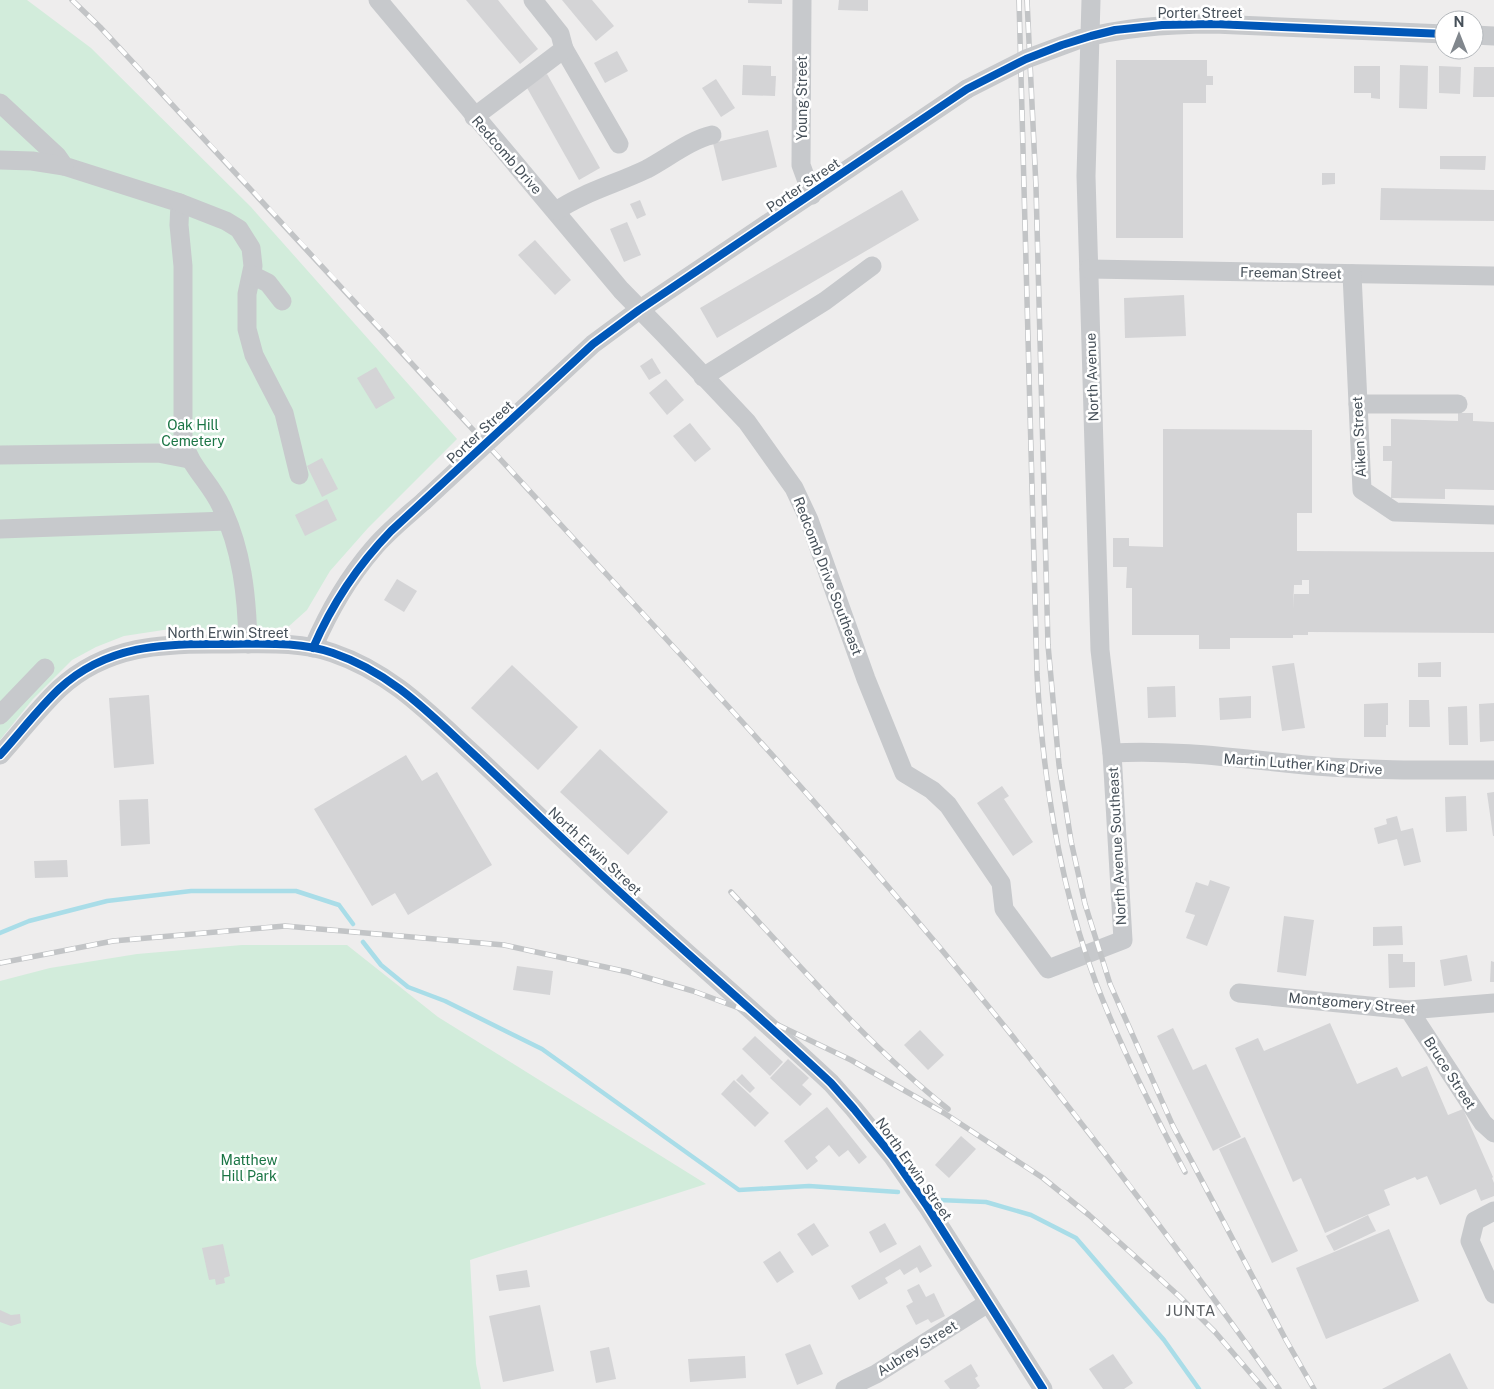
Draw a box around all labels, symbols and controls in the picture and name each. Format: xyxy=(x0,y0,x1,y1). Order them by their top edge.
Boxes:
street label: Porter Street xyxy=(1158,5,1242,21)
north arrow xyxy=(1434,10,1484,60)
text: N xyxy=(1454,14,1464,30)
street label: Young Street xyxy=(794,56,810,140)
street label: Redcomb Drive xyxy=(469,113,545,197)
street label: Porter Street xyxy=(763,155,843,215)
street label: Freeman Street xyxy=(1240,264,1342,282)
street label: North Avenue xyxy=(1082,332,1102,422)
street label: Aiken Street xyxy=(1349,396,1369,478)
street label: Porter Street xyxy=(443,397,517,467)
park label: Oak Hill Cemetery xyxy=(161,417,225,449)
street label: Redcomb Drive Southeast xyxy=(790,495,866,657)
street label: North Erwin Street xyxy=(167,625,289,641)
street label: Martin Luther King Drive xyxy=(1223,750,1383,778)
street label: North Avenue Southeast xyxy=(1105,766,1129,926)
street label: North Erwin Street xyxy=(545,804,645,898)
street label: Montgomery Street xyxy=(1288,989,1416,1017)
street label: Bruce Street xyxy=(1421,1034,1479,1112)
street label: North Erwin Street xyxy=(873,1115,955,1223)
park label: Matthew Hill Park xyxy=(221,1152,277,1184)
district label: JUNTA xyxy=(1166,1302,1216,1319)
street label: Aubrey Street xyxy=(874,1317,960,1379)

